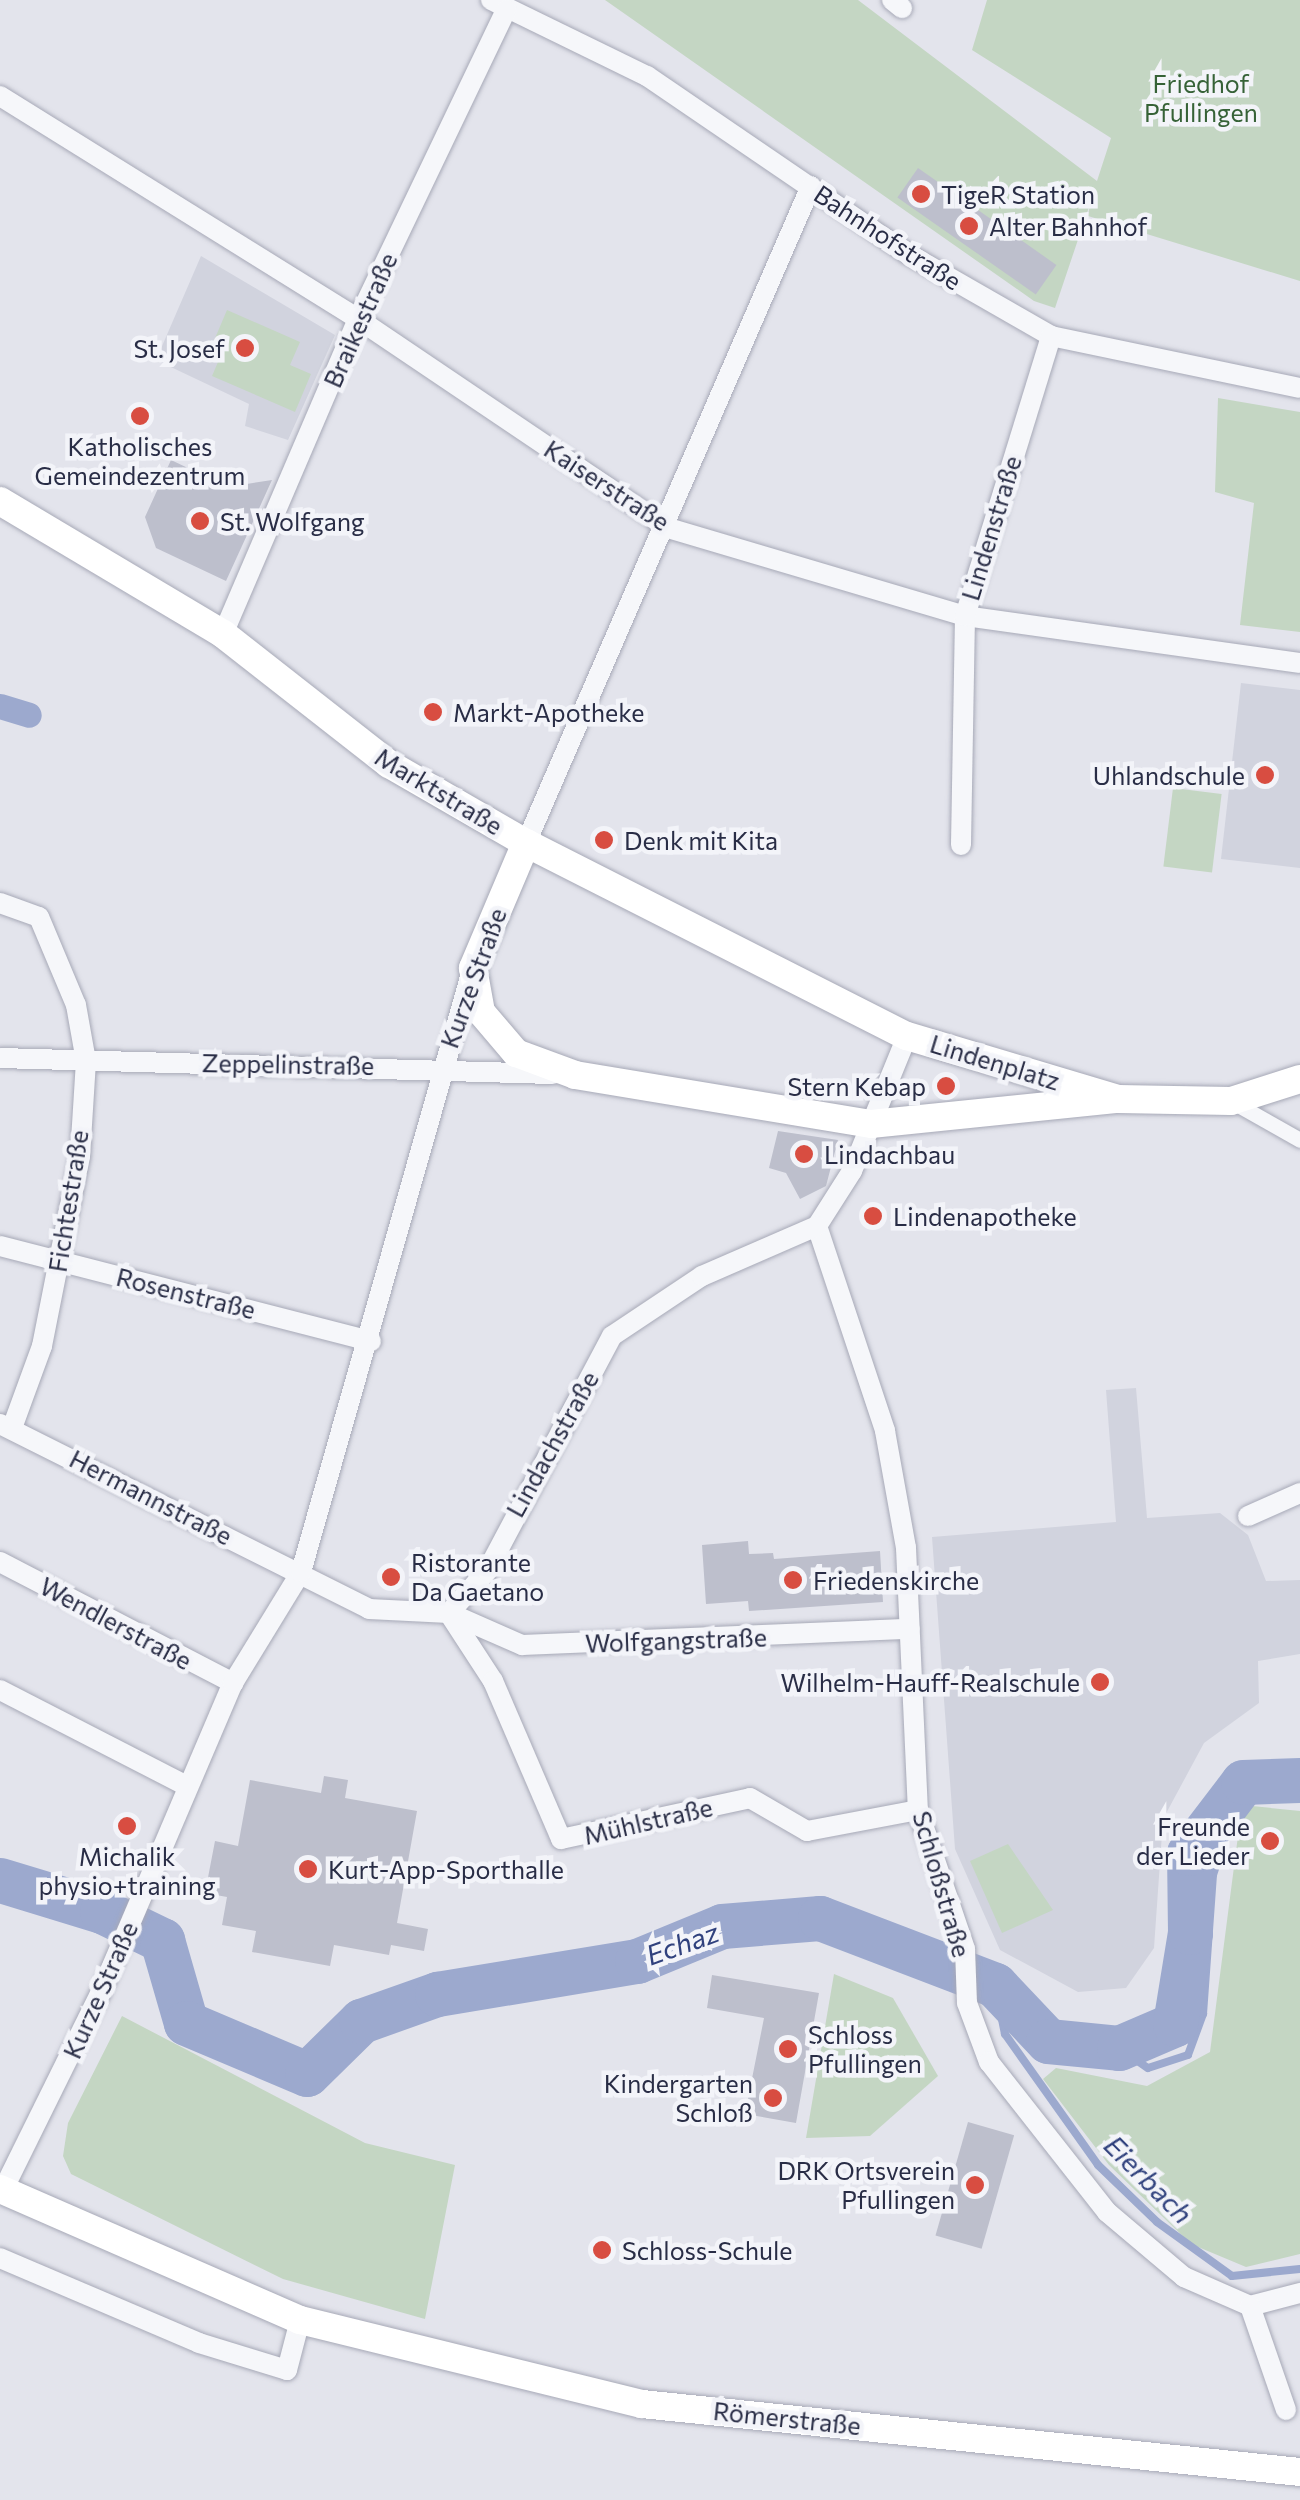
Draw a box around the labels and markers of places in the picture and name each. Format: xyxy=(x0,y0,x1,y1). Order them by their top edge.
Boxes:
place label: TigeR Station xyxy=(941,179,1095,209)
marker: TigeR Station xyxy=(910,183,932,205)
place label: Alter Bahnhof xyxy=(989,211,1147,241)
marker: Alter Bahnhof xyxy=(958,215,980,237)
place label: St. Josef xyxy=(133,333,225,363)
marker: St. Josef xyxy=(234,337,256,359)
marker: Katholisches Gemeindezentrum xyxy=(129,405,151,427)
place label: Katholisches Gemeindezentrum xyxy=(35,432,245,491)
place label: St. Wolfgang xyxy=(220,506,365,536)
marker: St. Wolfgang xyxy=(189,510,211,532)
place label: Markt-Apotheke xyxy=(453,697,644,727)
marker: Markt-Apotheke xyxy=(422,701,444,723)
place label: Uhlandschule xyxy=(1093,760,1245,790)
marker: Uhlandschule xyxy=(1254,764,1276,786)
place label: Denk mit Kita xyxy=(624,825,778,855)
marker: Denk mit Kita xyxy=(593,829,615,851)
place label: Stern Kebap xyxy=(788,1071,926,1101)
marker: Stern Kebap xyxy=(935,1075,957,1097)
place label: Lindachbau xyxy=(824,1139,955,1169)
marker: Lindachbau xyxy=(793,1143,815,1165)
place label: Lindenapotheke xyxy=(893,1201,1077,1231)
marker: Lindenapotheke xyxy=(862,1205,884,1227)
place label: Ristorante Da Gaetano xyxy=(411,1548,544,1607)
place label: Friedenskirche xyxy=(813,1565,979,1595)
marker: Ristorante Da Gaetano xyxy=(380,1566,402,1588)
marker: Friedenskirche xyxy=(782,1569,804,1591)
place label: Wilhelm-Hauff-Realschule xyxy=(780,1667,1080,1697)
marker: Wilhelm-Hauff-Realschule xyxy=(1089,1671,1111,1693)
place label: Freunde der Lieder xyxy=(1136,1812,1250,1871)
marker: Michalik physio+training xyxy=(116,1815,138,1837)
marker: Freunde der Lieder xyxy=(1259,1830,1281,1852)
place label: Michalik physio+training xyxy=(38,1842,216,1901)
place label: Kurt-App-Sporthalle xyxy=(328,1854,564,1884)
marker: Kurt-App-Sporthalle xyxy=(297,1858,319,1880)
place label: Schloss Pfullingen xyxy=(808,2020,922,2079)
marker: Schloss Pfullingen xyxy=(777,2038,799,2060)
place label: Kindergarten Schloß xyxy=(604,2069,753,2128)
marker: Kindergarten Schloß xyxy=(762,2087,784,2109)
place label: DRK Ortsverein Pfullingen xyxy=(777,2156,955,2215)
marker: DRK Ortsverein Pfullingen xyxy=(964,2174,986,2196)
place label: Schloss-Schule xyxy=(622,2235,793,2265)
marker: Schloss-Schule xyxy=(591,2239,613,2261)

